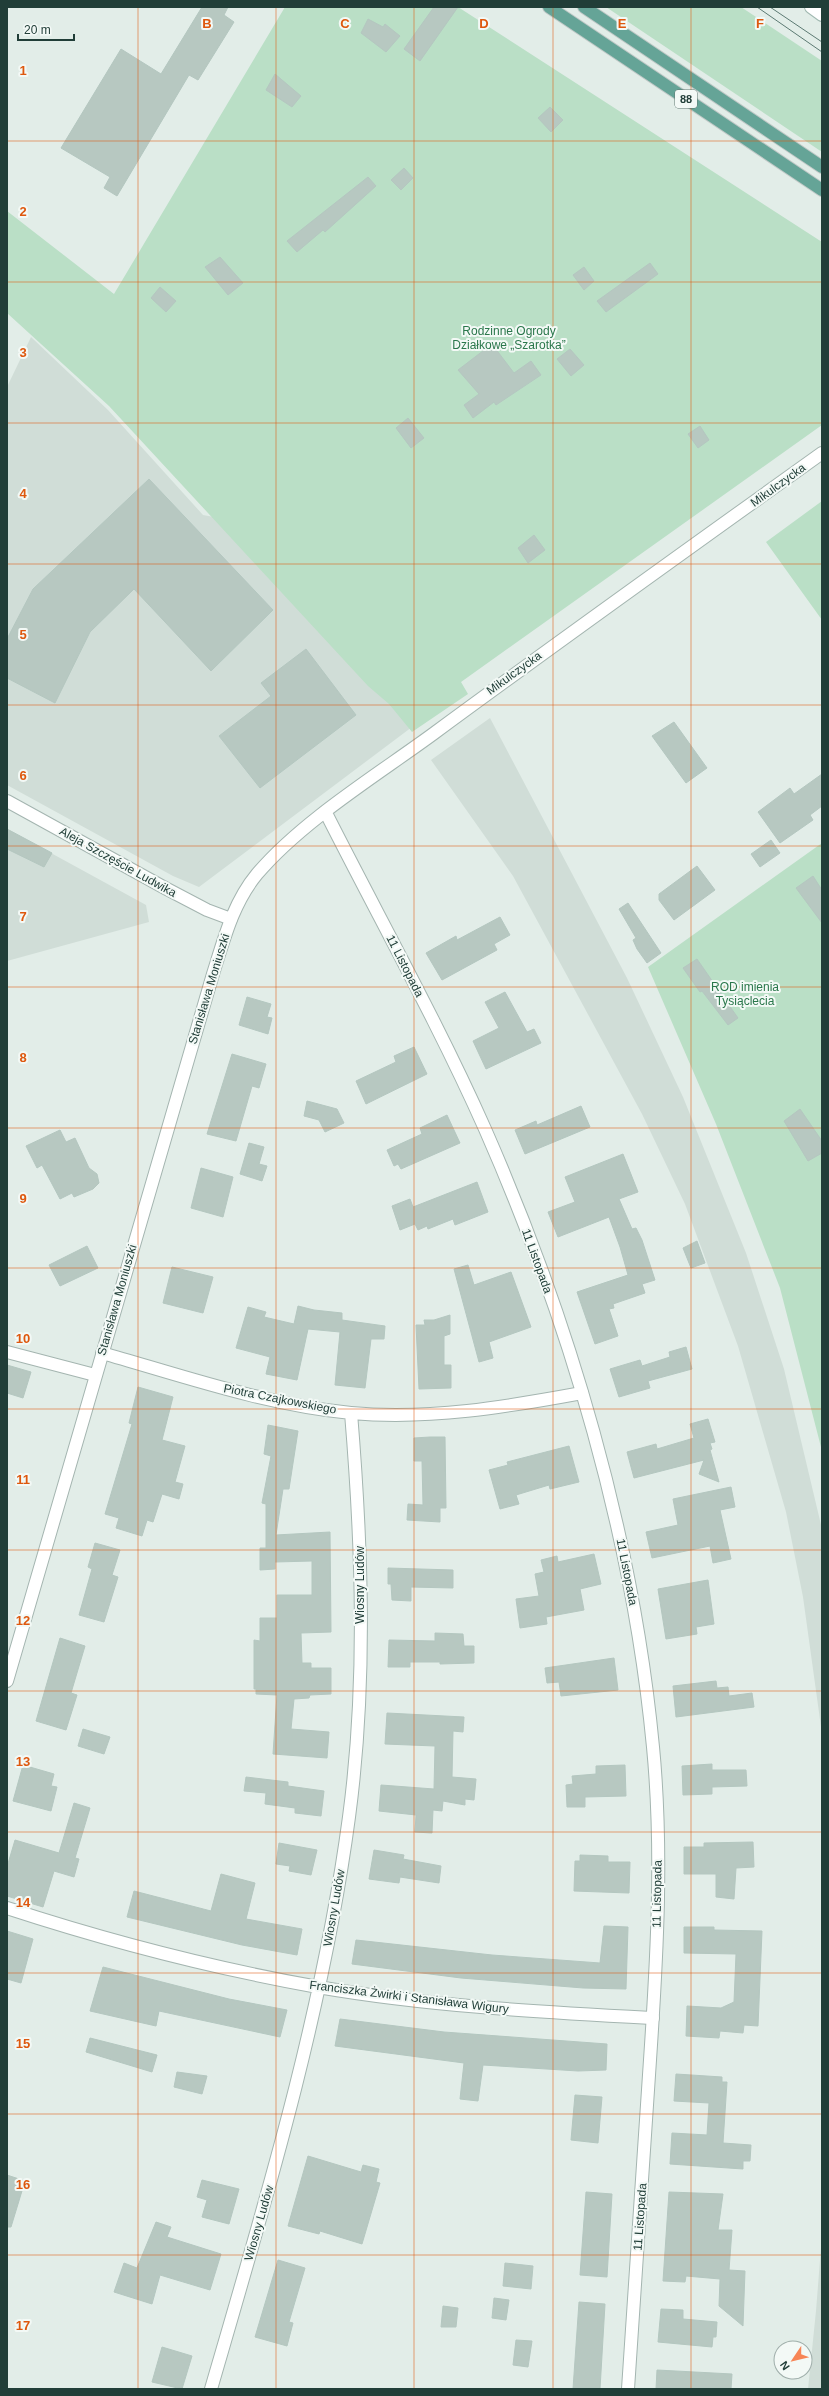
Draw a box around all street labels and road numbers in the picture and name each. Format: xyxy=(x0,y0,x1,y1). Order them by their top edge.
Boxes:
road number: 88 xyxy=(675,90,697,108)
street label: Mikulczycka xyxy=(748,460,809,510)
street label: Mikulczycka xyxy=(484,648,545,698)
street label: Aleja Szczęście Ludwika xyxy=(57,824,179,900)
street label: Stanisława Moniuszki xyxy=(186,932,232,1046)
street label: 11 Listopada xyxy=(383,933,427,1000)
street label: 11 Listopada xyxy=(519,1227,555,1296)
street label: Stanisława Moniuszki xyxy=(94,1243,140,1357)
street label: Piotra Czajkowskiego xyxy=(222,1381,338,1417)
street label: 11 Listopada xyxy=(614,1537,640,1607)
street label: Wiosny Ludów xyxy=(353,1546,367,1624)
street label: 11 Listopada xyxy=(649,1860,665,1928)
street label: Wiosny Ludów xyxy=(320,1868,348,1948)
street label: Franciszka Żwirki i Stanisława Wigury xyxy=(309,1978,509,2016)
street label: 11 Listopada xyxy=(631,2182,649,2251)
street label: Wiosny Ludów xyxy=(242,2183,277,2262)

